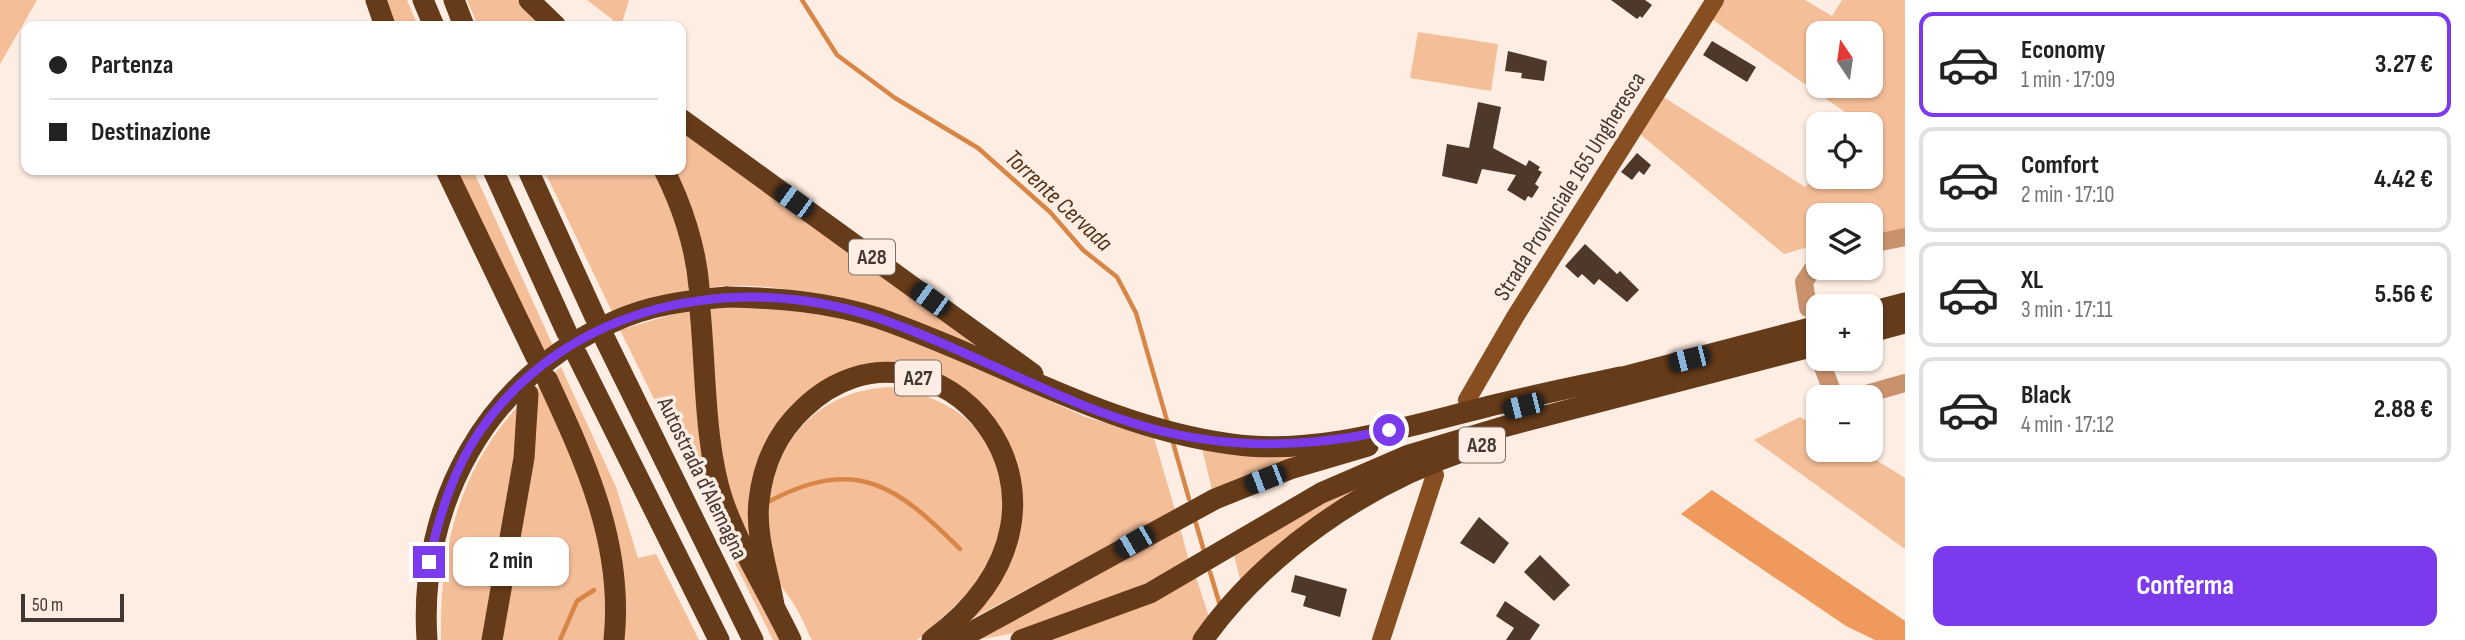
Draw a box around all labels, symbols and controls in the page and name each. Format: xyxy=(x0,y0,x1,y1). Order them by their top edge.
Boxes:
north arrow xyxy=(1806,21,1883,98)
map controls xyxy=(1806,21,1883,462)
icon: car xyxy=(1937,33,2000,96)
text: Economy xyxy=(2021,35,2105,66)
text: 3.27 € xyxy=(2375,49,2433,80)
text: Partenza xyxy=(91,50,173,81)
text: 1 min · 17:09 xyxy=(2021,66,2115,94)
street label: Strada Provinciale 165 Ungheresca xyxy=(1488,67,1652,306)
button: locate xyxy=(1806,112,1883,189)
text: Destinazione xyxy=(91,117,211,148)
water label: Torrente Cervada xyxy=(999,143,1119,258)
icon: car xyxy=(1937,148,2000,211)
text: Comfort xyxy=(2021,150,2099,181)
text: 4.42 € xyxy=(2374,164,2433,195)
car xyxy=(771,180,818,222)
text: 2 min · 17:10 xyxy=(2021,181,2115,209)
button: layers xyxy=(1806,203,1883,280)
road number: A28 xyxy=(849,240,895,274)
icon: car xyxy=(1937,263,2000,326)
text: XL xyxy=(2021,265,2043,296)
car xyxy=(907,278,954,320)
text: 5.56 € xyxy=(2375,279,2433,310)
button: + xyxy=(1806,294,1883,371)
text: 3 min · 17:11 xyxy=(2021,296,2113,324)
car xyxy=(1667,344,1712,374)
road number: A27 xyxy=(895,360,941,396)
icon: car xyxy=(1937,378,2000,441)
text: Black xyxy=(2021,380,2071,411)
button: − xyxy=(1806,385,1883,462)
car xyxy=(1501,391,1546,421)
street label: Autostrada d'Alemagna xyxy=(650,392,753,564)
text: 2.88 € xyxy=(2374,394,2433,425)
text: 4 min · 17:12 xyxy=(2021,411,2114,439)
route start xyxy=(1373,414,1405,446)
road number: A28 xyxy=(1459,428,1505,462)
car xyxy=(1242,462,1289,496)
car xyxy=(1111,522,1158,562)
callout: 2 min xyxy=(453,538,569,586)
route end xyxy=(413,546,445,578)
button: Conferma xyxy=(1933,546,2437,626)
text: 2 min xyxy=(489,547,533,575)
scale bar xyxy=(21,591,124,623)
text: 50 m xyxy=(32,594,63,617)

